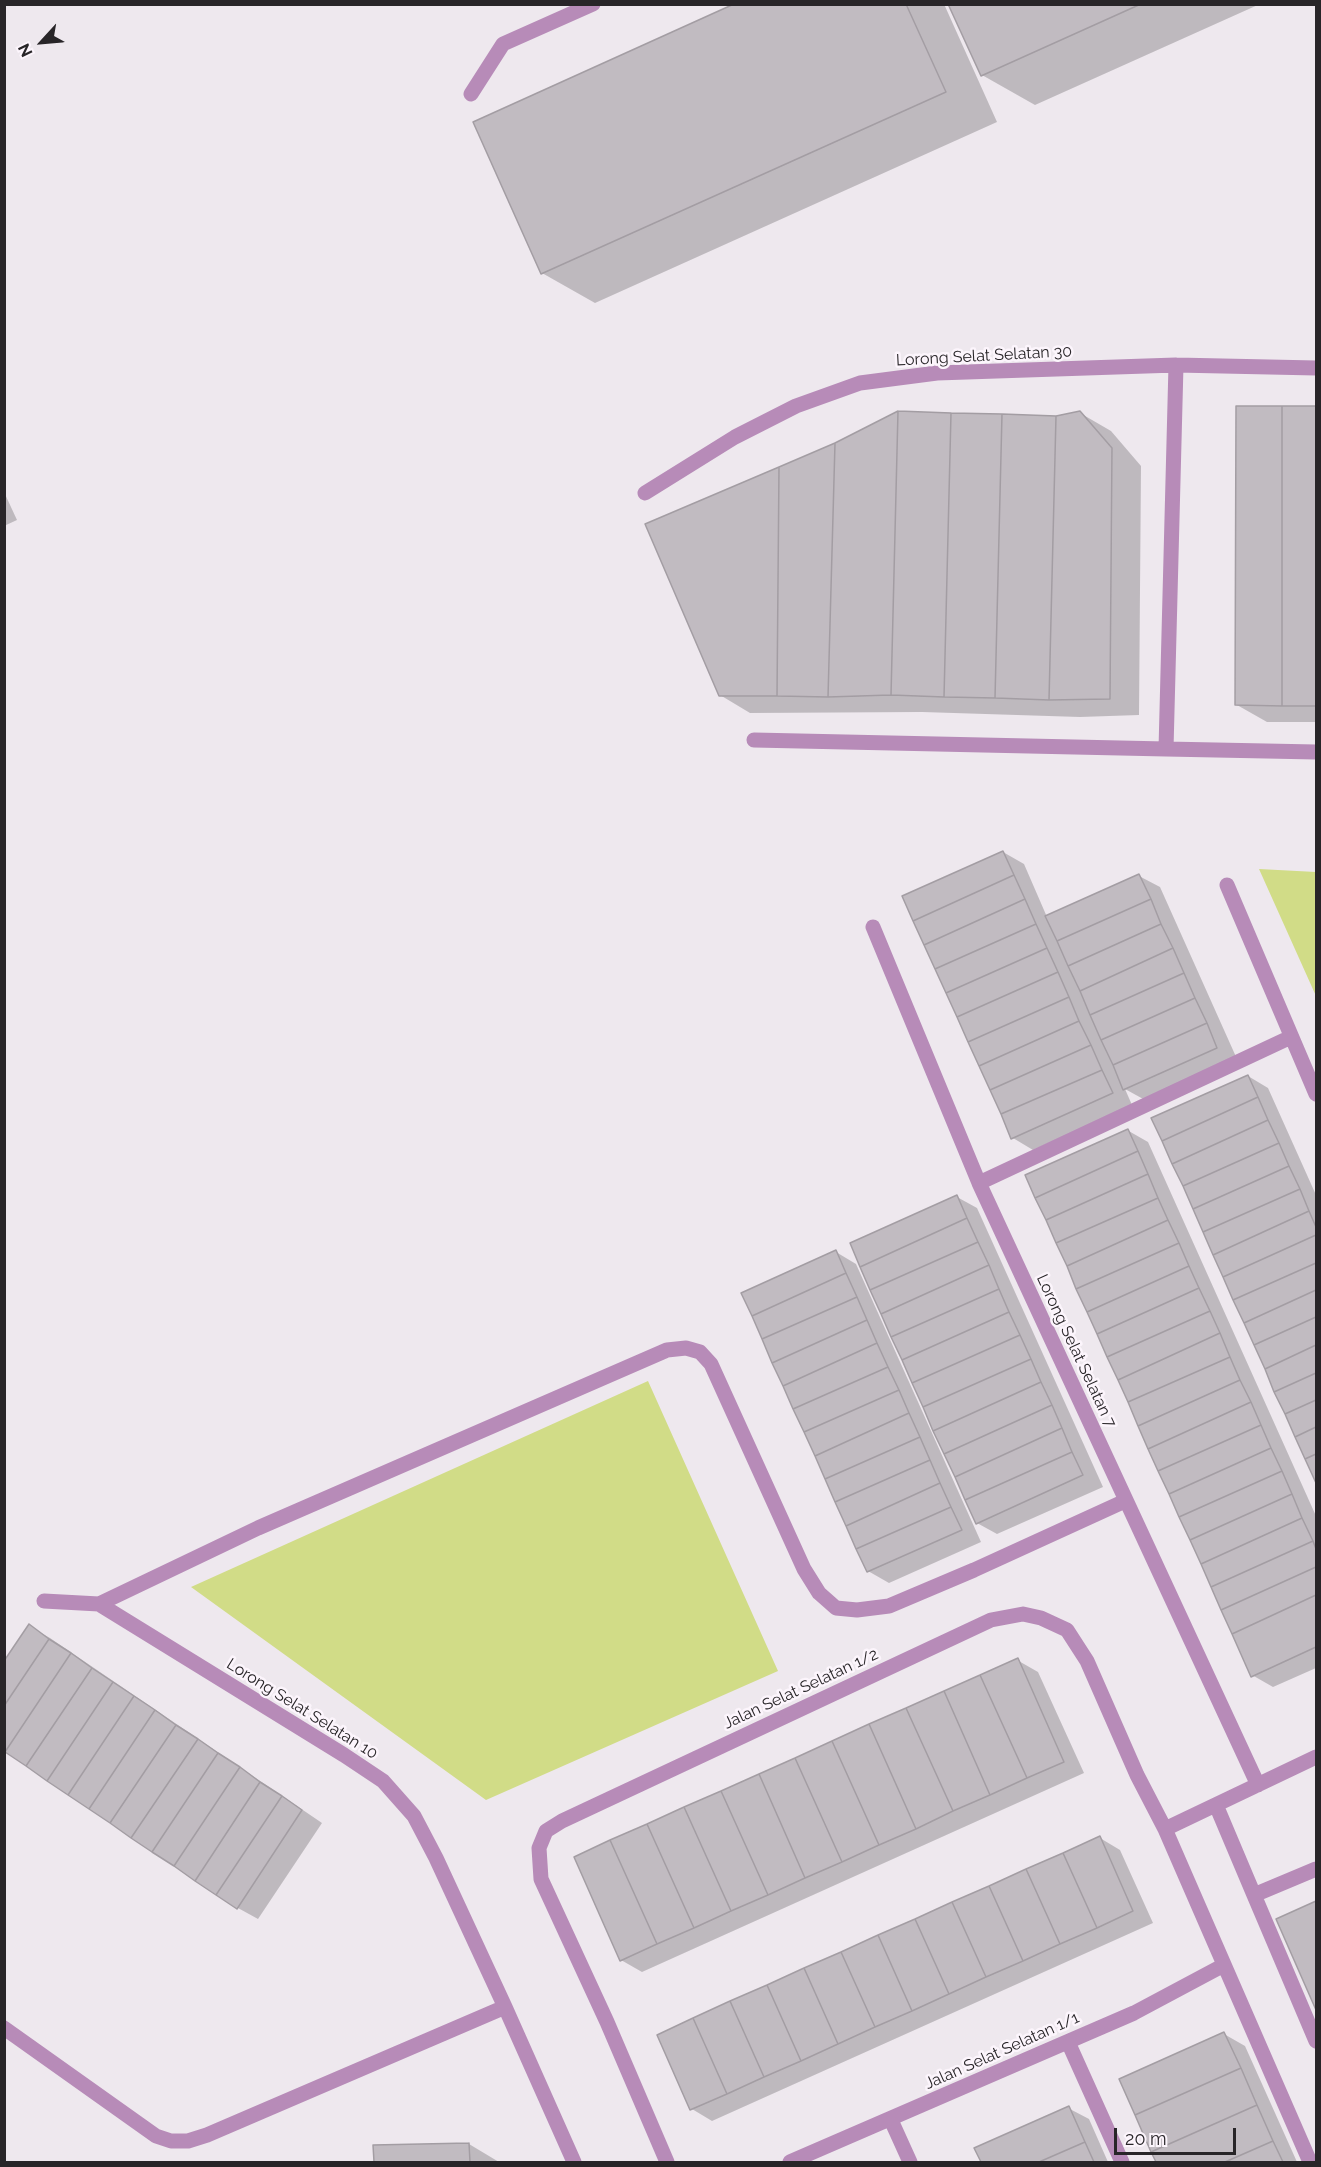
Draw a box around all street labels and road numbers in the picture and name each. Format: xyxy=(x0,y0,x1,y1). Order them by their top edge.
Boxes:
street label: Lorong Selat Selatan 30 xyxy=(895,342,1073,370)
street label: Lorong Selat Selatan 7 xyxy=(1032,1271,1120,1431)
street label: Jalan Selat Selatan 1/2 xyxy=(721,1645,881,1733)
street label: Lorong Selat Selatan 10 xyxy=(223,1655,381,1763)
street label: Jalan Selat Selatan 1/1 xyxy=(922,2008,1082,2094)

